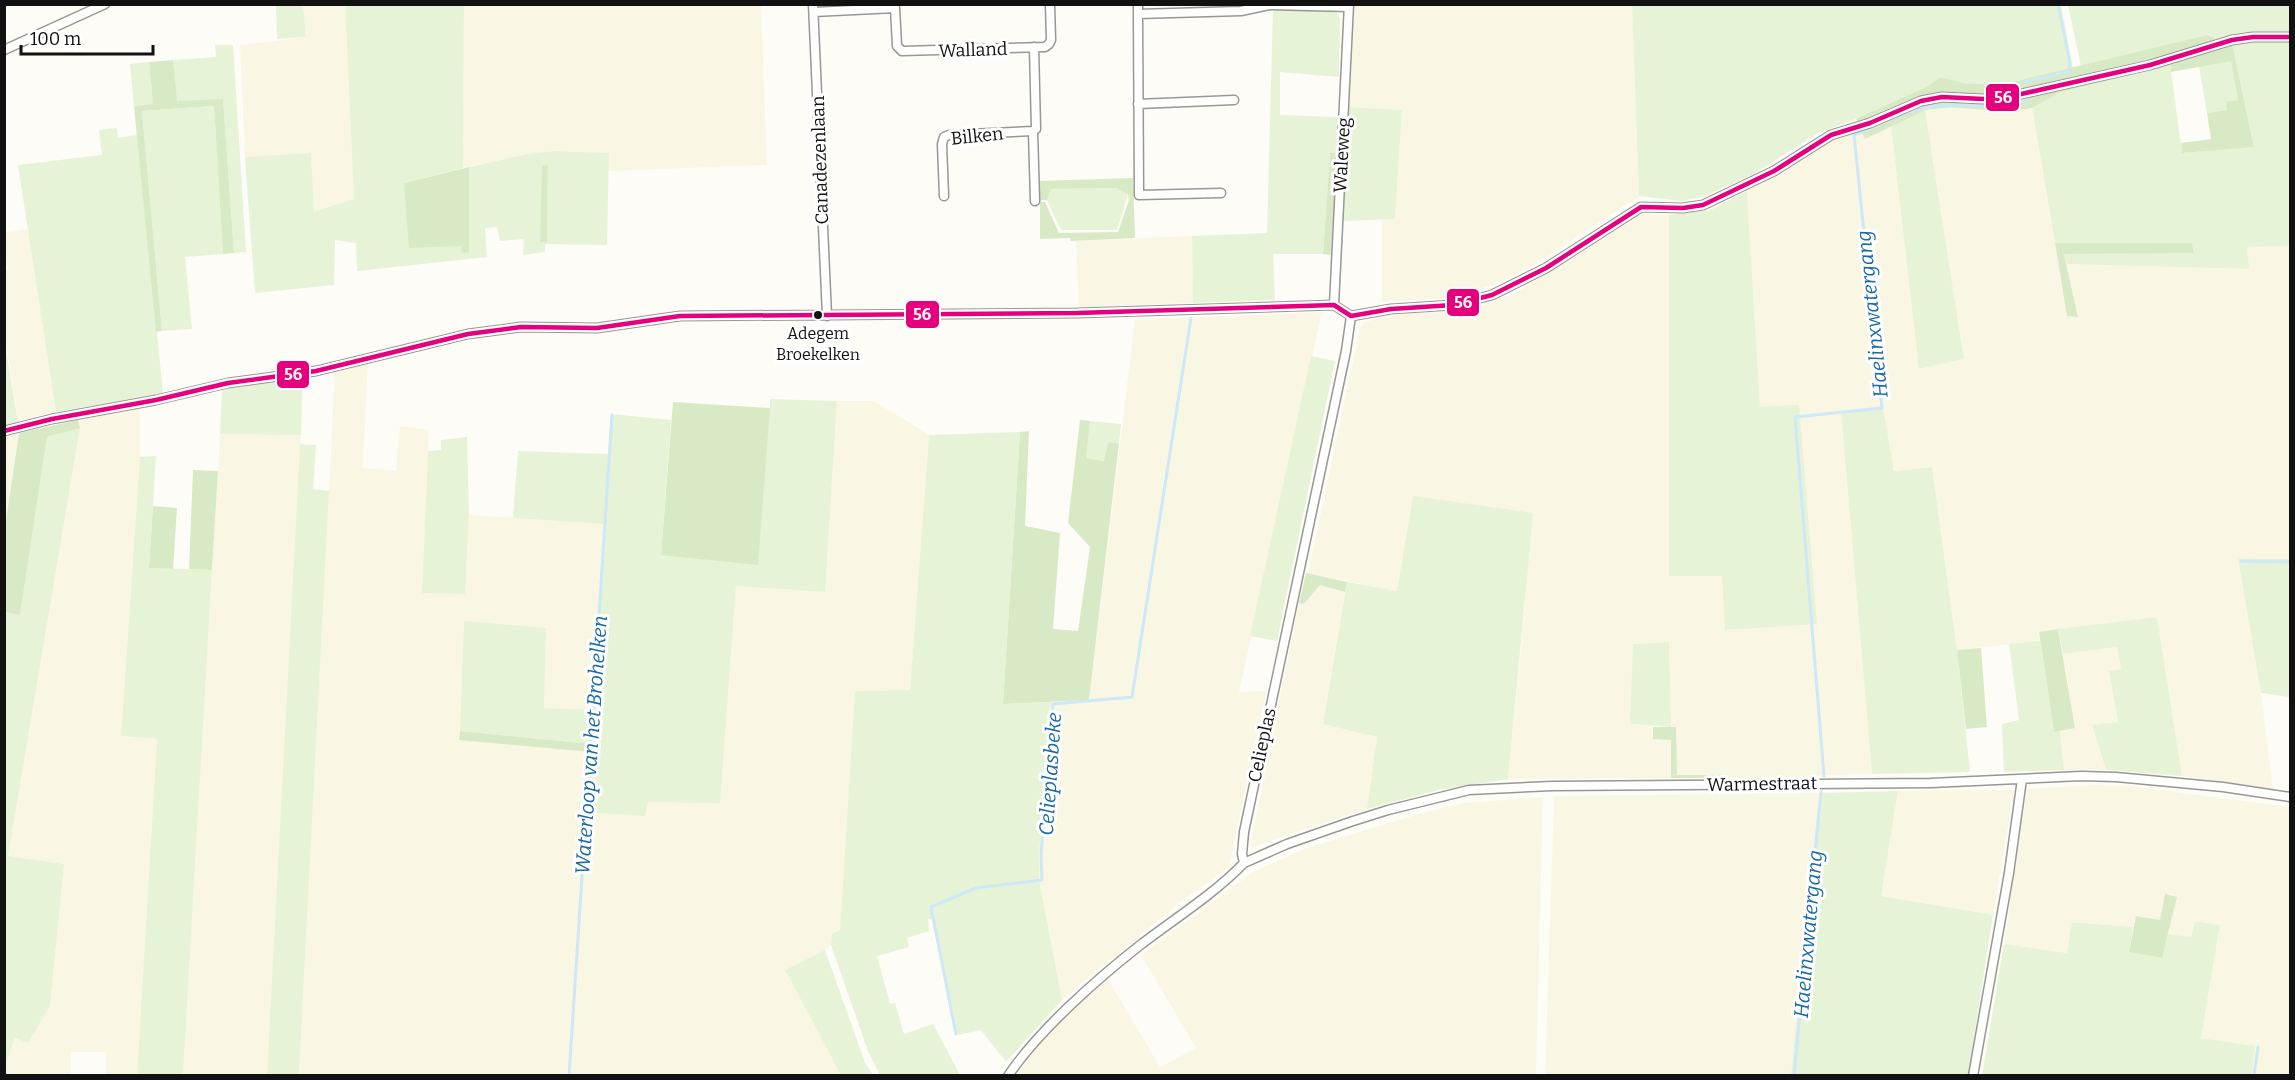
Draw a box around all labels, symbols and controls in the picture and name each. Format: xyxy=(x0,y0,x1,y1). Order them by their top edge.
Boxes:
scale bar xyxy=(21,18,153,56)
text: 100 m xyxy=(30,28,81,50)
street label: Walland xyxy=(938,38,1008,62)
line badge: 56 xyxy=(1985,83,2020,112)
text: 56 xyxy=(1994,88,2013,107)
street label: Canadezenlaan xyxy=(807,95,833,225)
street label: Waleweg xyxy=(1329,117,1355,193)
street label: Bilken xyxy=(950,122,1005,150)
water label: Haelinxwatergang xyxy=(1851,229,1893,399)
line badge: 56 xyxy=(1446,288,1480,317)
text: 56 xyxy=(1454,293,1473,312)
line badge: 56 xyxy=(905,300,940,329)
text: 56 xyxy=(913,305,932,324)
marker: Adegem Broekelken xyxy=(812,309,824,321)
place label: Adegem Broekelken xyxy=(776,324,860,364)
line badge: 56 xyxy=(276,360,310,389)
text: 56 xyxy=(284,365,303,384)
water label: Waterloop van het Brohelken xyxy=(570,615,612,875)
street label: Celieplas xyxy=(1243,706,1281,784)
water label: Celieplasbeke xyxy=(1034,712,1066,836)
street label: Warmestraat xyxy=(1707,772,1818,796)
water label: Haelinxwatergang xyxy=(1789,849,1827,1019)

